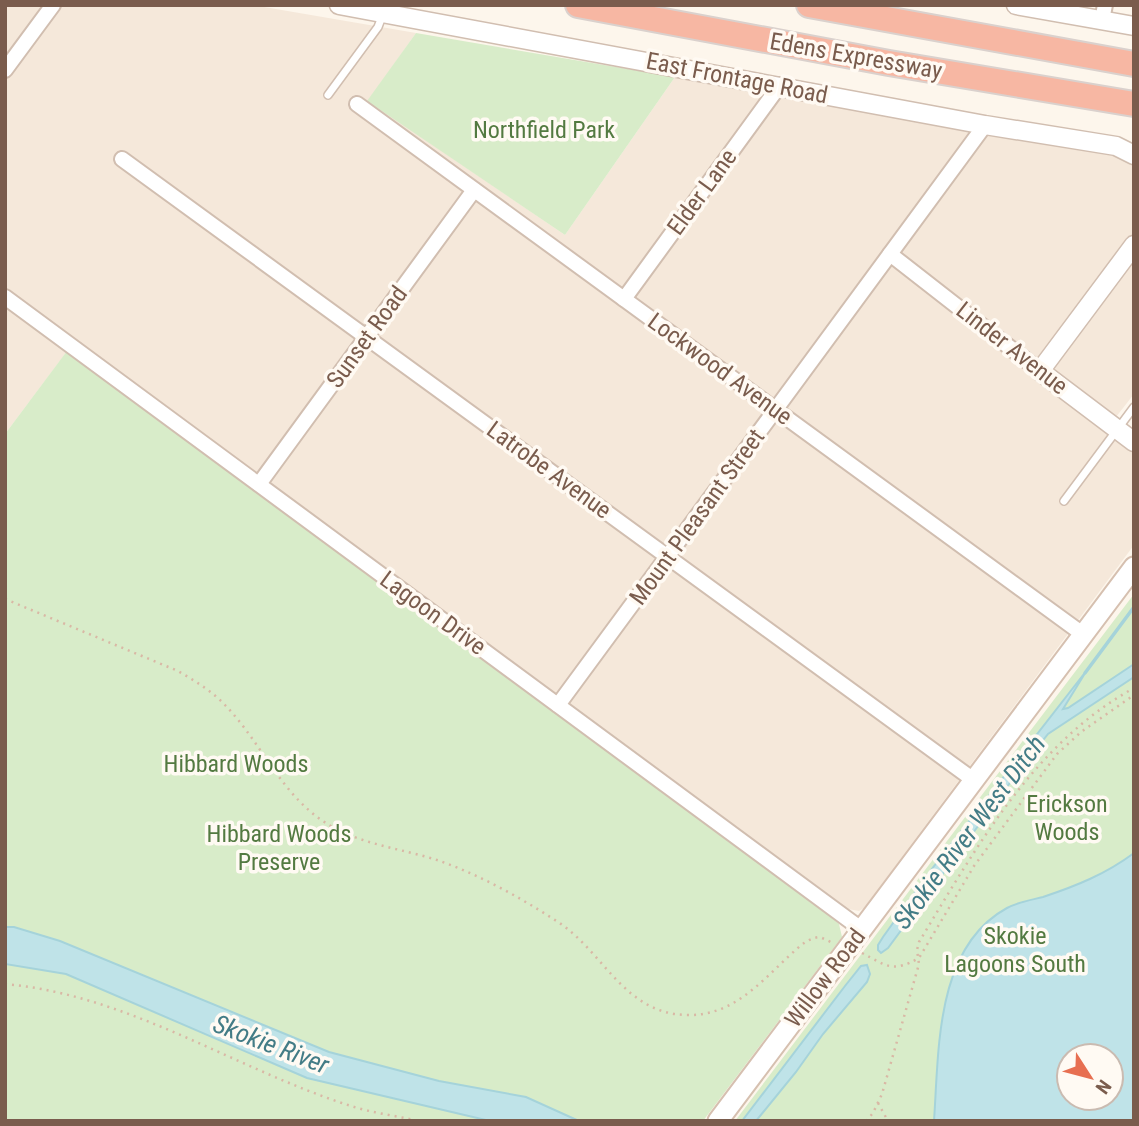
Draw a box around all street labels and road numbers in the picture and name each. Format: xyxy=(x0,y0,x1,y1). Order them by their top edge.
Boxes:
street label: Edens Expressway xyxy=(768,27,944,85)
street label: East Frontage Road xyxy=(644,47,830,109)
street label: Elder Lane xyxy=(662,144,742,240)
street label: Sunset Road xyxy=(321,281,413,393)
street label: Linder Avenue xyxy=(951,296,1073,400)
street label: Lockwood Avenue xyxy=(642,307,798,431)
street label: Latrobe Avenue xyxy=(481,416,617,524)
street label: Mount Pleasant Street xyxy=(624,424,770,610)
street label: Lagoon Drive xyxy=(375,565,491,661)
street label: Willow Road xyxy=(779,923,871,1033)

